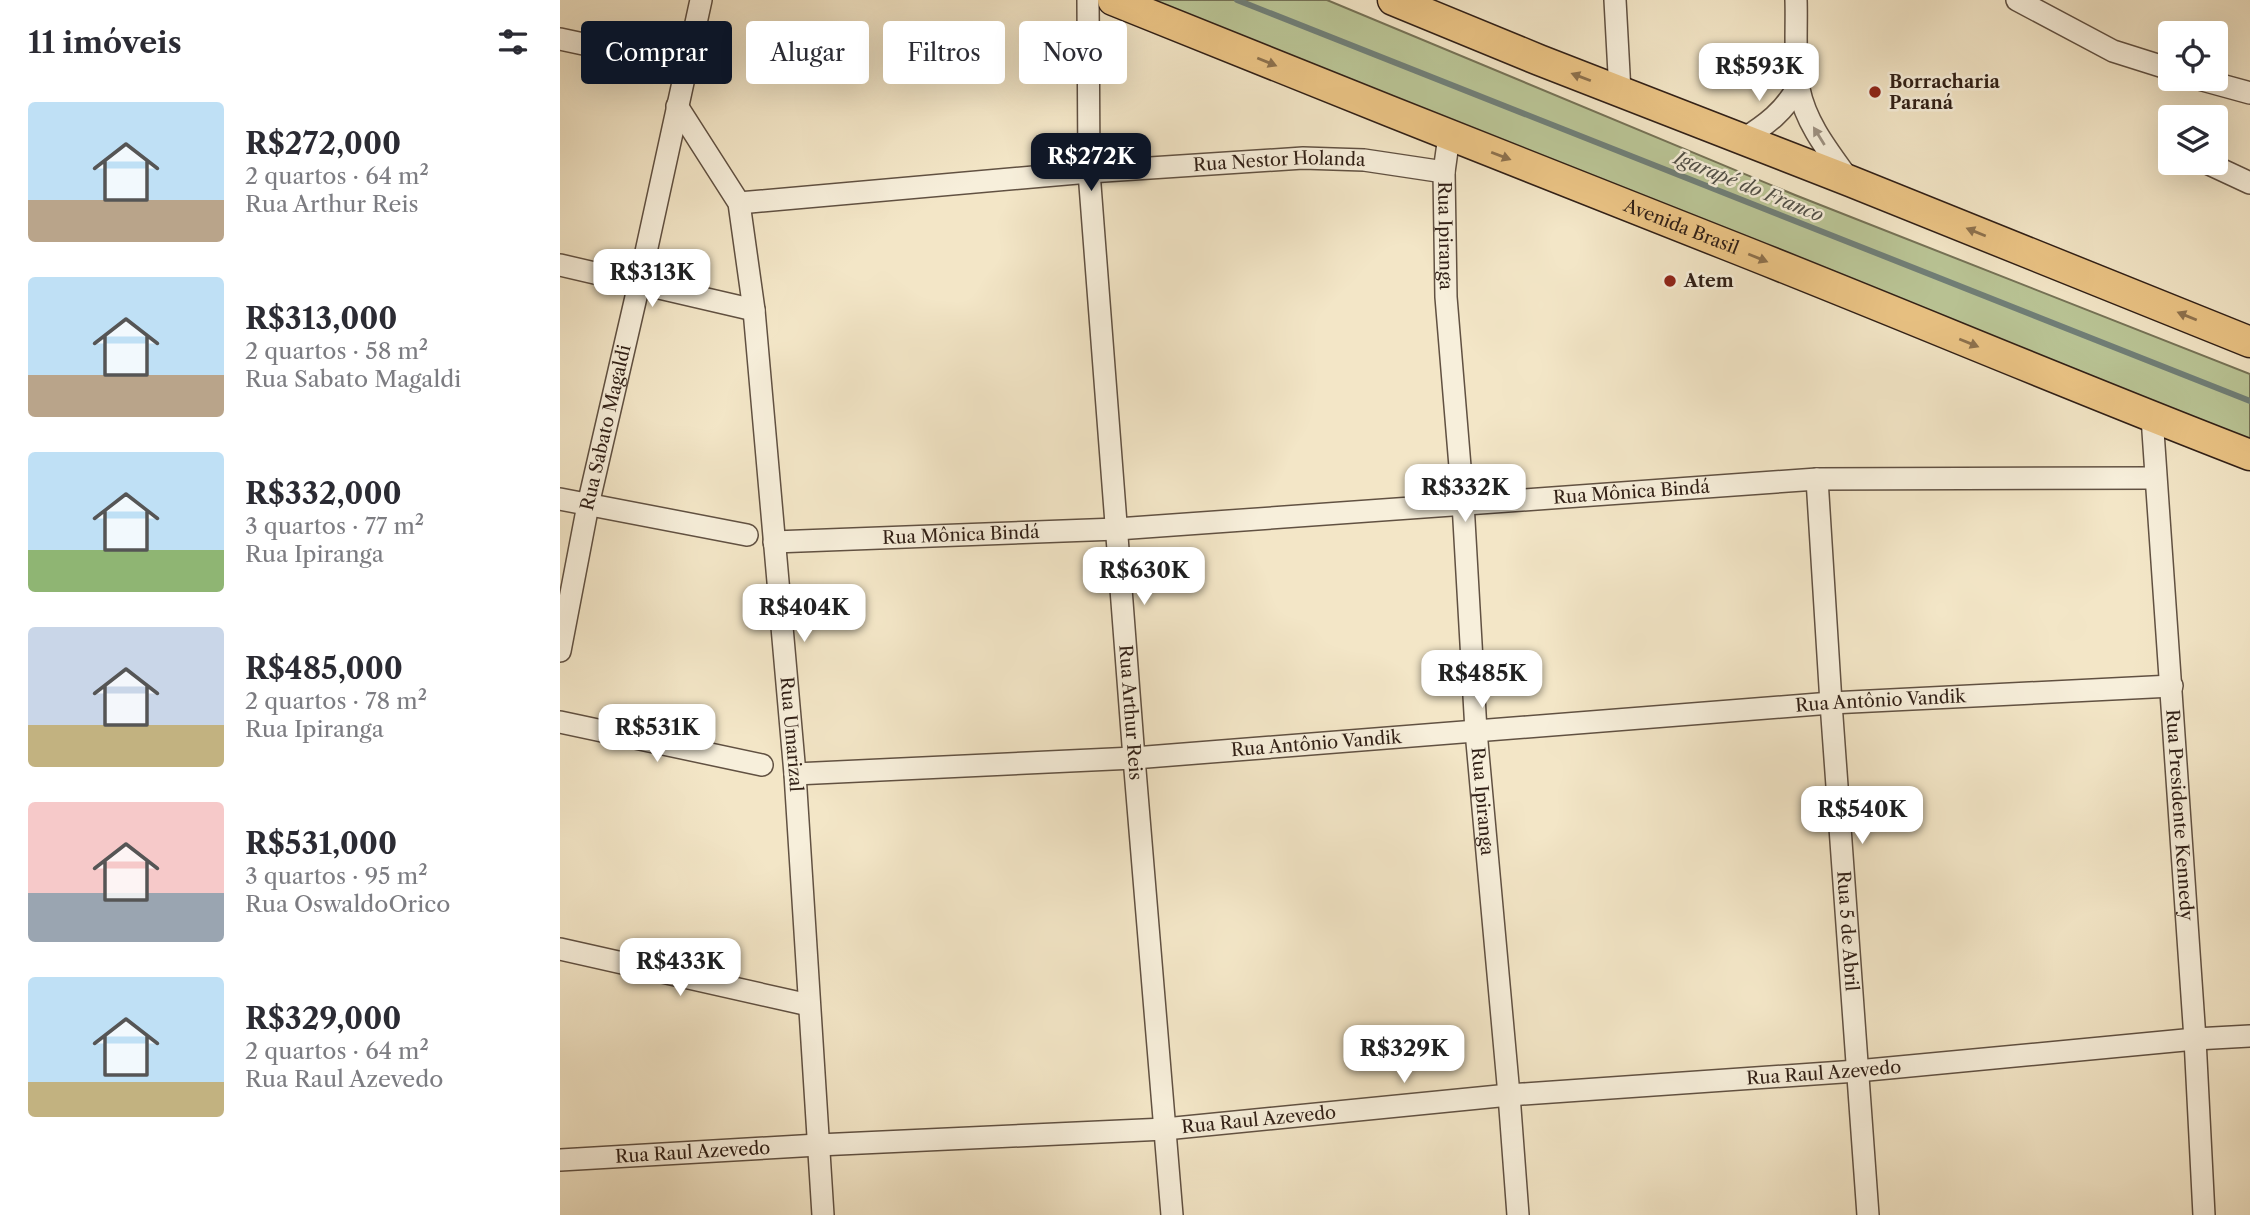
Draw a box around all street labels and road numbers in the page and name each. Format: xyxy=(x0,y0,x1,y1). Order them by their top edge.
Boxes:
street label: Rua Nestor Holanda xyxy=(1192,147,1366,176)
street label: Rua Ipiranga xyxy=(1433,181,1457,291)
street label: Avenida Brasil xyxy=(1620,194,1742,259)
street label: Rua Sabato Magaldi xyxy=(576,342,636,513)
street label: Rua Mônica Bindá xyxy=(1552,476,1711,509)
street label: Rua Mônica Bindá xyxy=(882,521,1040,549)
street label: Rua Arthur Reis xyxy=(1114,644,1147,781)
street label: Rua Umarizal xyxy=(775,676,807,792)
street label: Rua Antônio Vandik xyxy=(1794,685,1968,717)
street label: Rua Presidente Kennedy xyxy=(2161,709,2198,922)
street label: Rua Antônio Vandik xyxy=(1230,726,1404,761)
street label: Rua Ipiranga xyxy=(1467,746,1498,857)
street label: Rua 5 de Abril xyxy=(1832,870,1863,992)
street label: Rua Raul Azevedo xyxy=(1746,1056,1902,1090)
street label: Rua Raul Azevedo xyxy=(1180,1101,1337,1138)
street label: Rua Raul Azevedo xyxy=(615,1137,771,1168)

